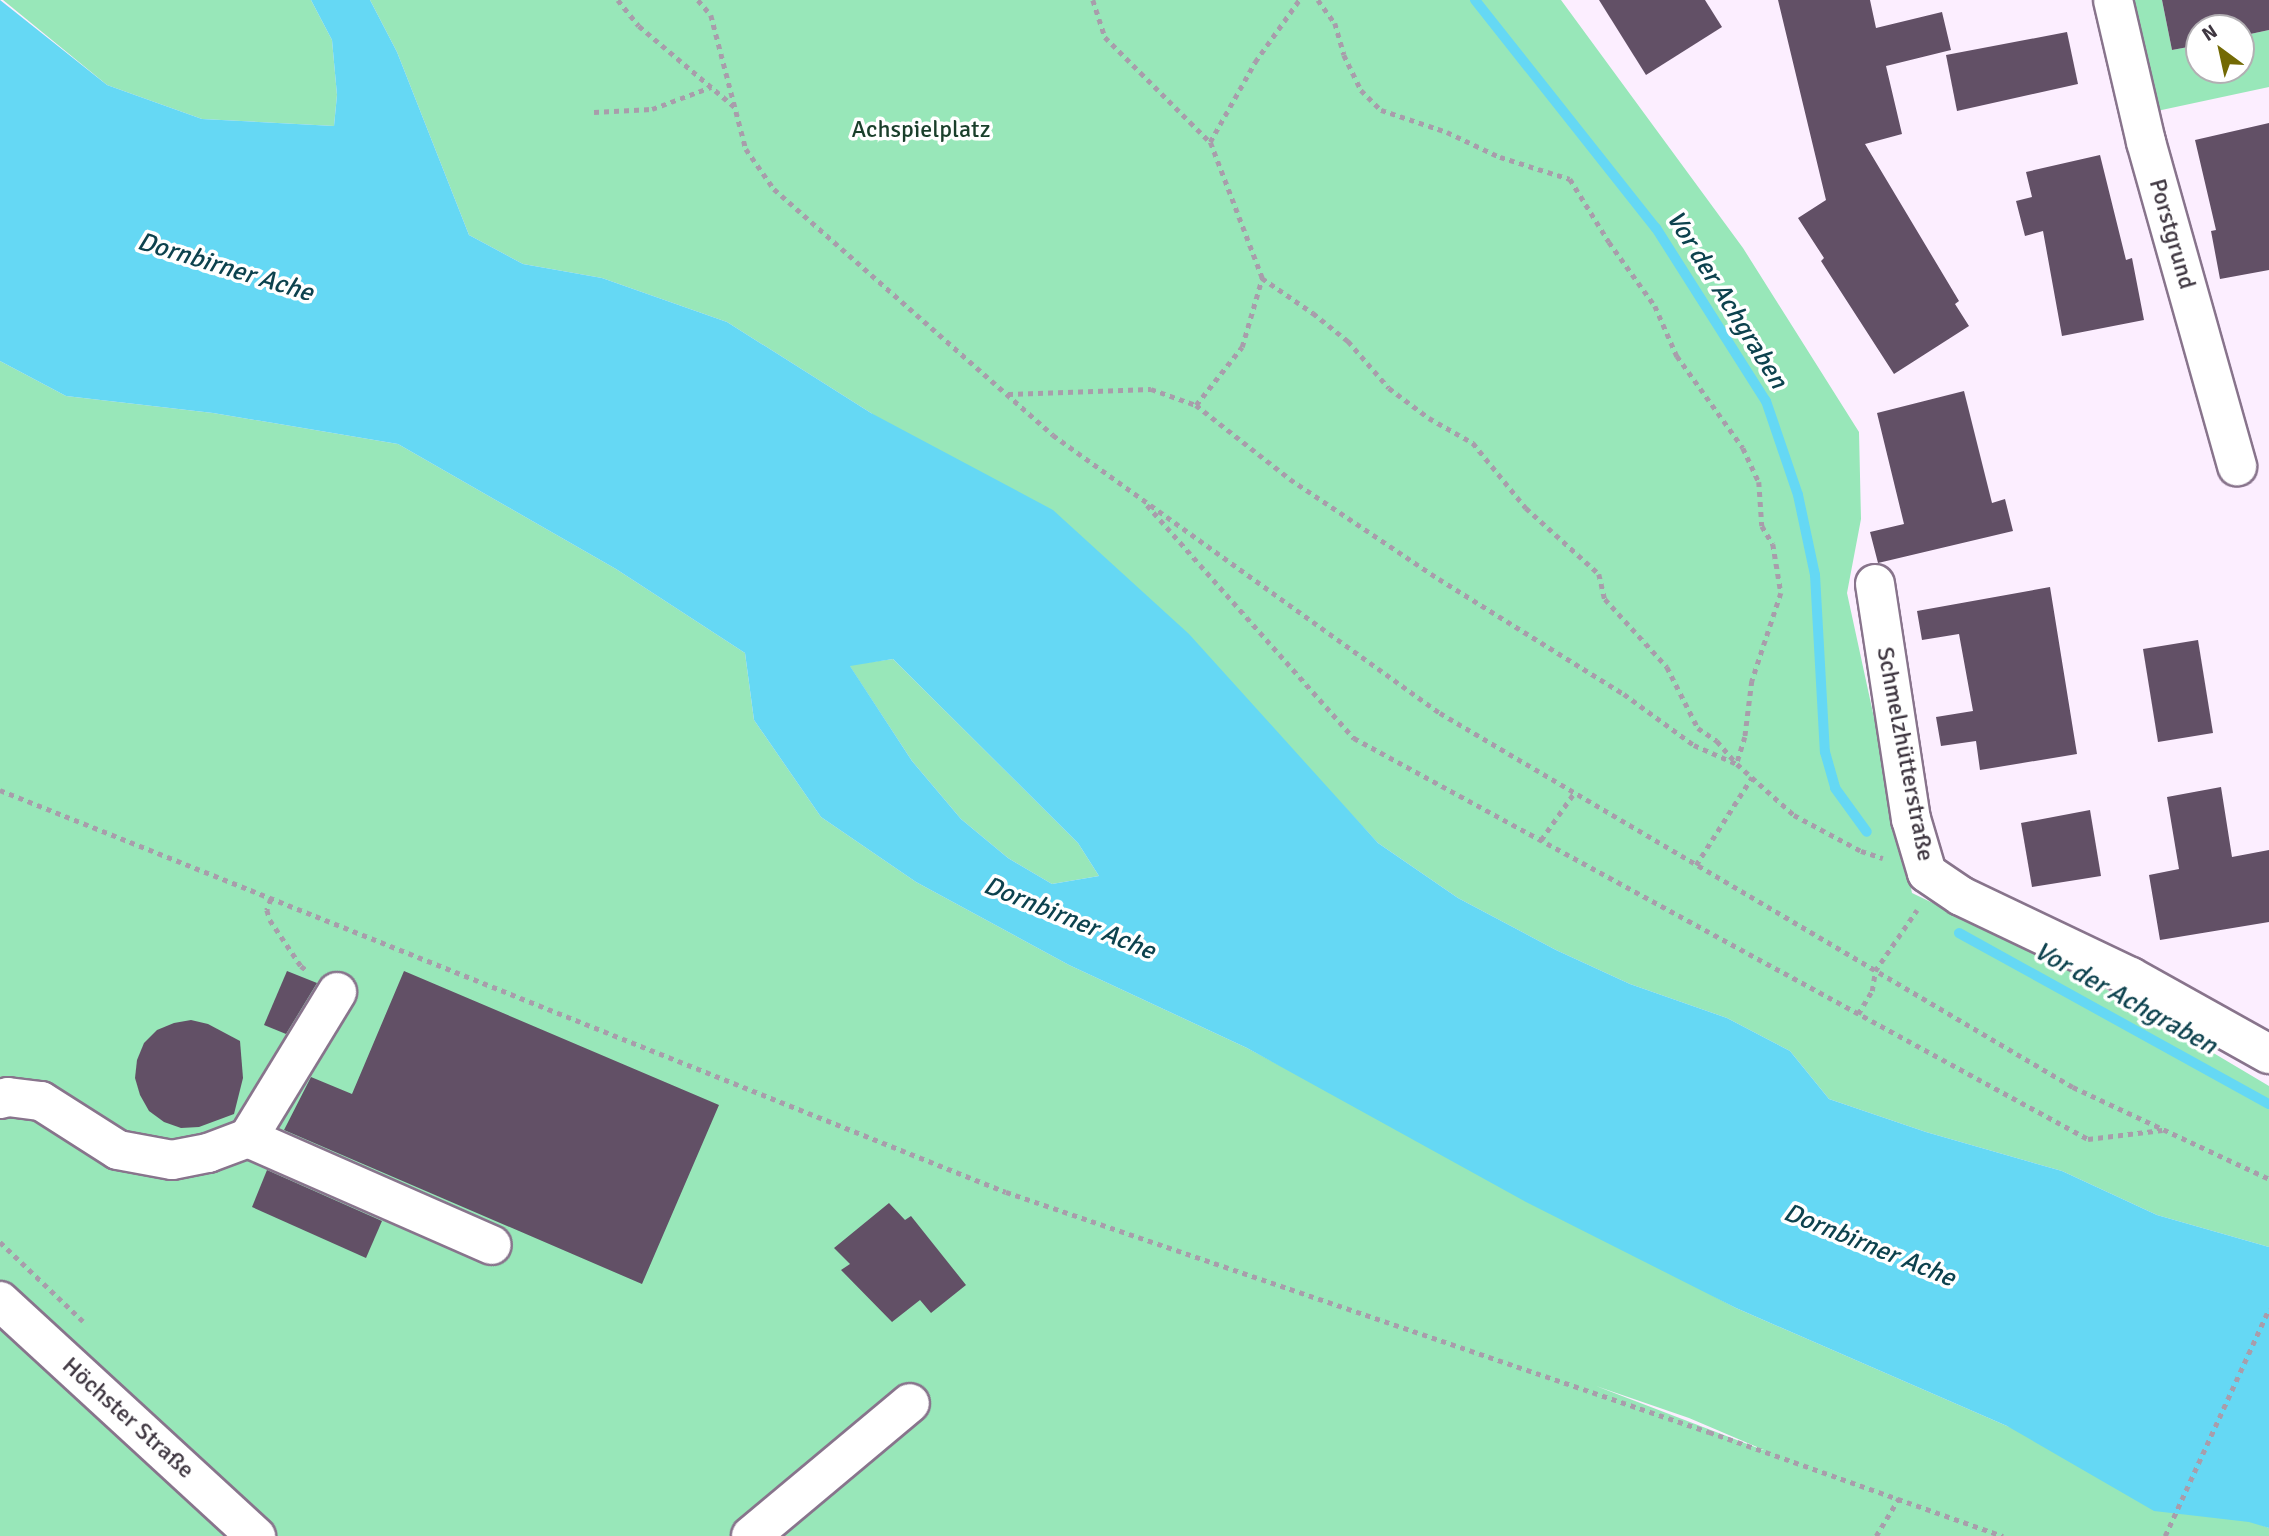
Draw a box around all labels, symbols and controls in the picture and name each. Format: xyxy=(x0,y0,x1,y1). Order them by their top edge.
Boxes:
north arrow xyxy=(2185,14,2255,84)
text: N xyxy=(2198,19,2222,47)
park label: Achspielplatz xyxy=(852,116,990,144)
street label: Porstgrund xyxy=(2143,175,2201,293)
water label: Vor der Achgraben xyxy=(1659,205,1793,395)
water label: Dornbirner Ache xyxy=(133,226,317,310)
street label: Schmelzhütterstraße xyxy=(1870,645,1940,863)
water label: Dornbirner Ache xyxy=(979,870,1159,968)
water label: Vor der Achgraben xyxy=(2028,936,2222,1062)
water label: Dornbirner Ache xyxy=(1779,1197,1959,1295)
street label: Höchster Straße xyxy=(56,1351,200,1485)

